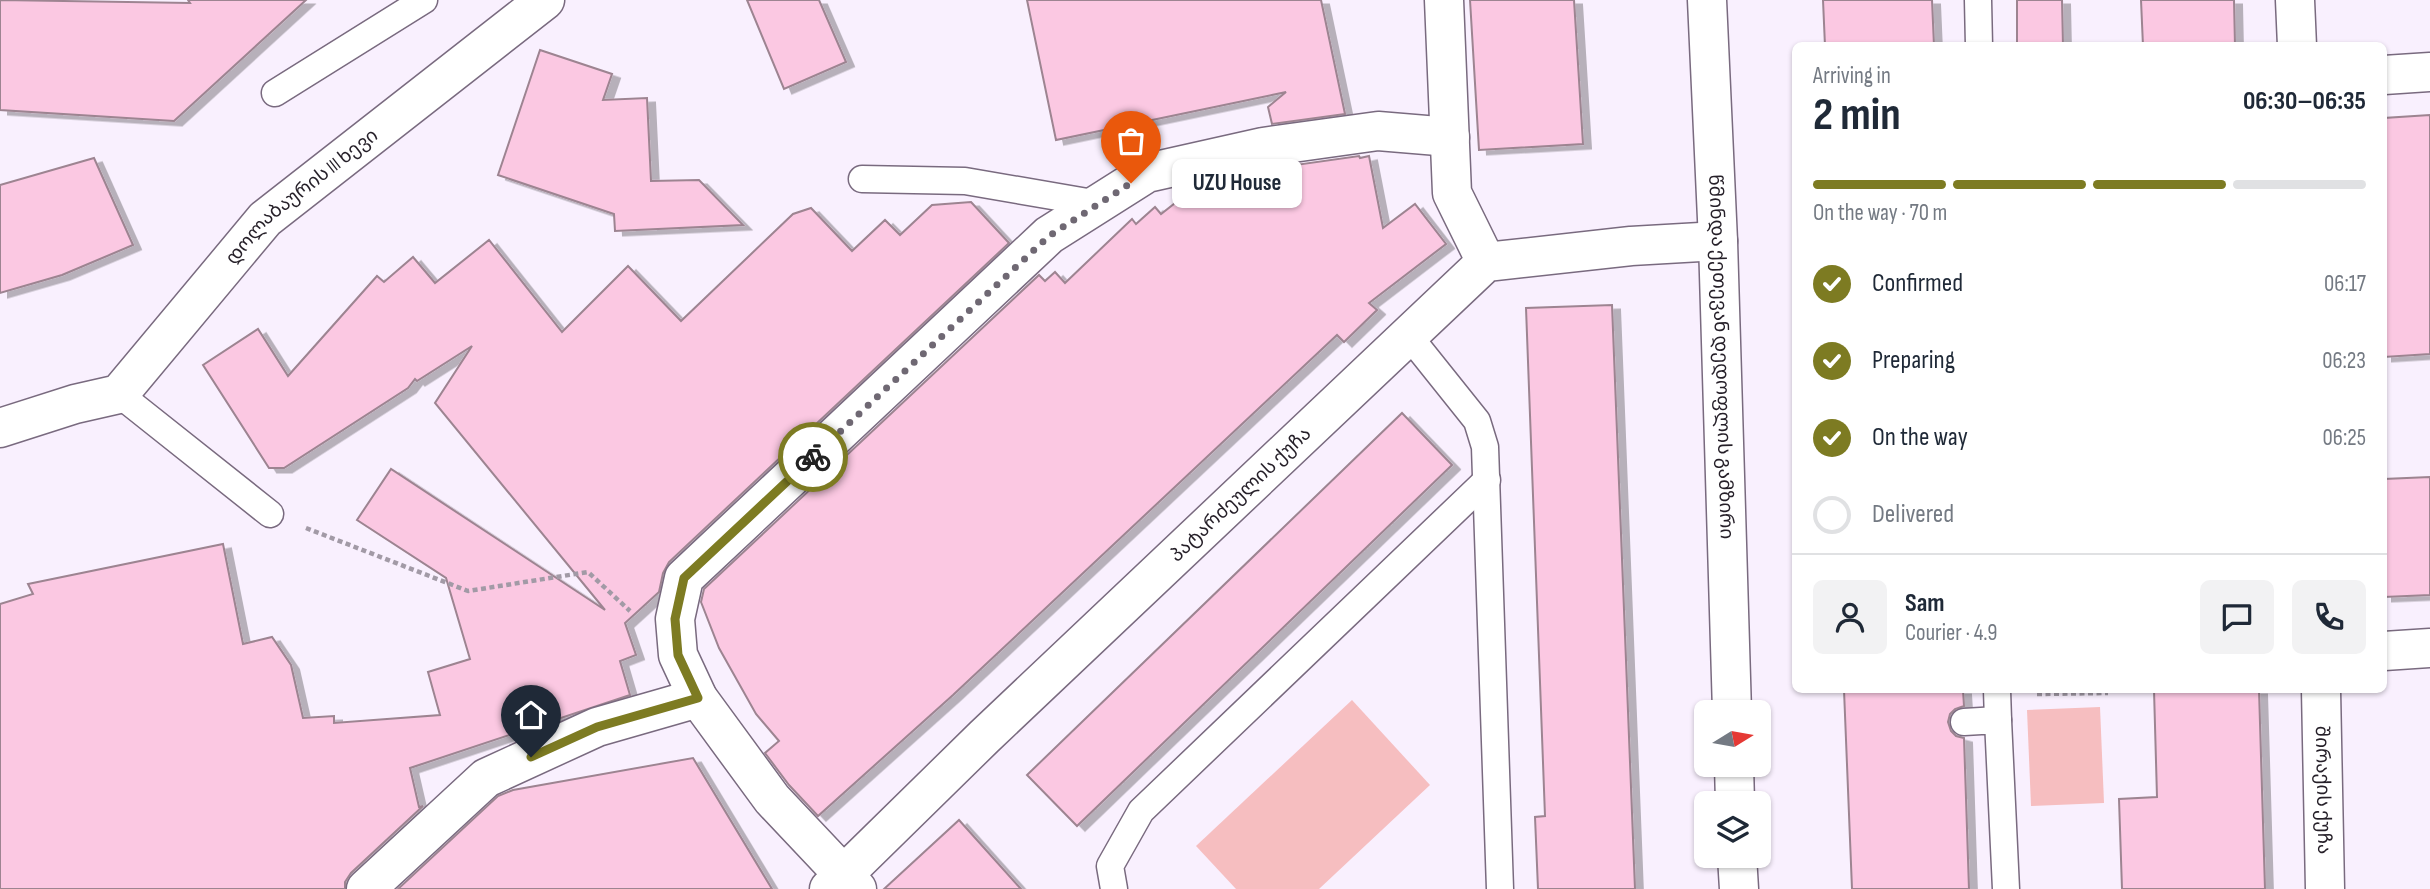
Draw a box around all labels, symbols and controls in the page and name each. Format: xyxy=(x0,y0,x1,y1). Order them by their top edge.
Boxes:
text: Arriving in xyxy=(1813,62,1891,90)
text: 06:30–06:35 xyxy=(2243,86,2366,117)
text: 2 min xyxy=(1813,88,1901,143)
pin xyxy=(1101,111,1161,183)
icon: bag xyxy=(1112,122,1150,160)
street label: დოლაბაურის III ხევი xyxy=(221,124,382,269)
callout: UZU House xyxy=(1173,158,1302,208)
text: UZU House xyxy=(1193,169,1281,197)
street label: წმინდა ქეთევან დედოფლის გამზირი xyxy=(1703,174,1738,540)
text: On the way · 70 m xyxy=(1813,199,1947,227)
icon: check xyxy=(1813,265,1851,303)
text: Confirmed xyxy=(1872,268,1963,299)
text: 06:17 xyxy=(2324,270,2366,298)
icon: check xyxy=(1813,342,1851,380)
text: Preparing xyxy=(1872,345,1955,376)
text: 06:23 xyxy=(2322,347,2366,375)
icon: check xyxy=(1813,419,1851,457)
courier xyxy=(778,422,848,492)
street label: პატარძეულის ქუჩა xyxy=(1165,422,1316,567)
text: On the way xyxy=(1872,422,1968,453)
text: 06:25 xyxy=(2323,424,2366,452)
icon: bike xyxy=(794,438,832,476)
text: Delivered xyxy=(1872,499,1954,530)
button: person xyxy=(1813,580,1887,654)
button: chat xyxy=(2200,580,2274,654)
button: phone xyxy=(2292,580,2366,654)
text: Sam xyxy=(1905,588,1945,619)
text: Courier · 4.9 xyxy=(1905,619,1997,647)
pin xyxy=(501,685,561,757)
icon: home xyxy=(512,696,550,734)
north arrow xyxy=(1694,700,1771,777)
map controls xyxy=(1694,700,1771,868)
street label: შირაქის ქუჩა xyxy=(2310,725,2336,855)
button: layers xyxy=(1694,791,1771,868)

